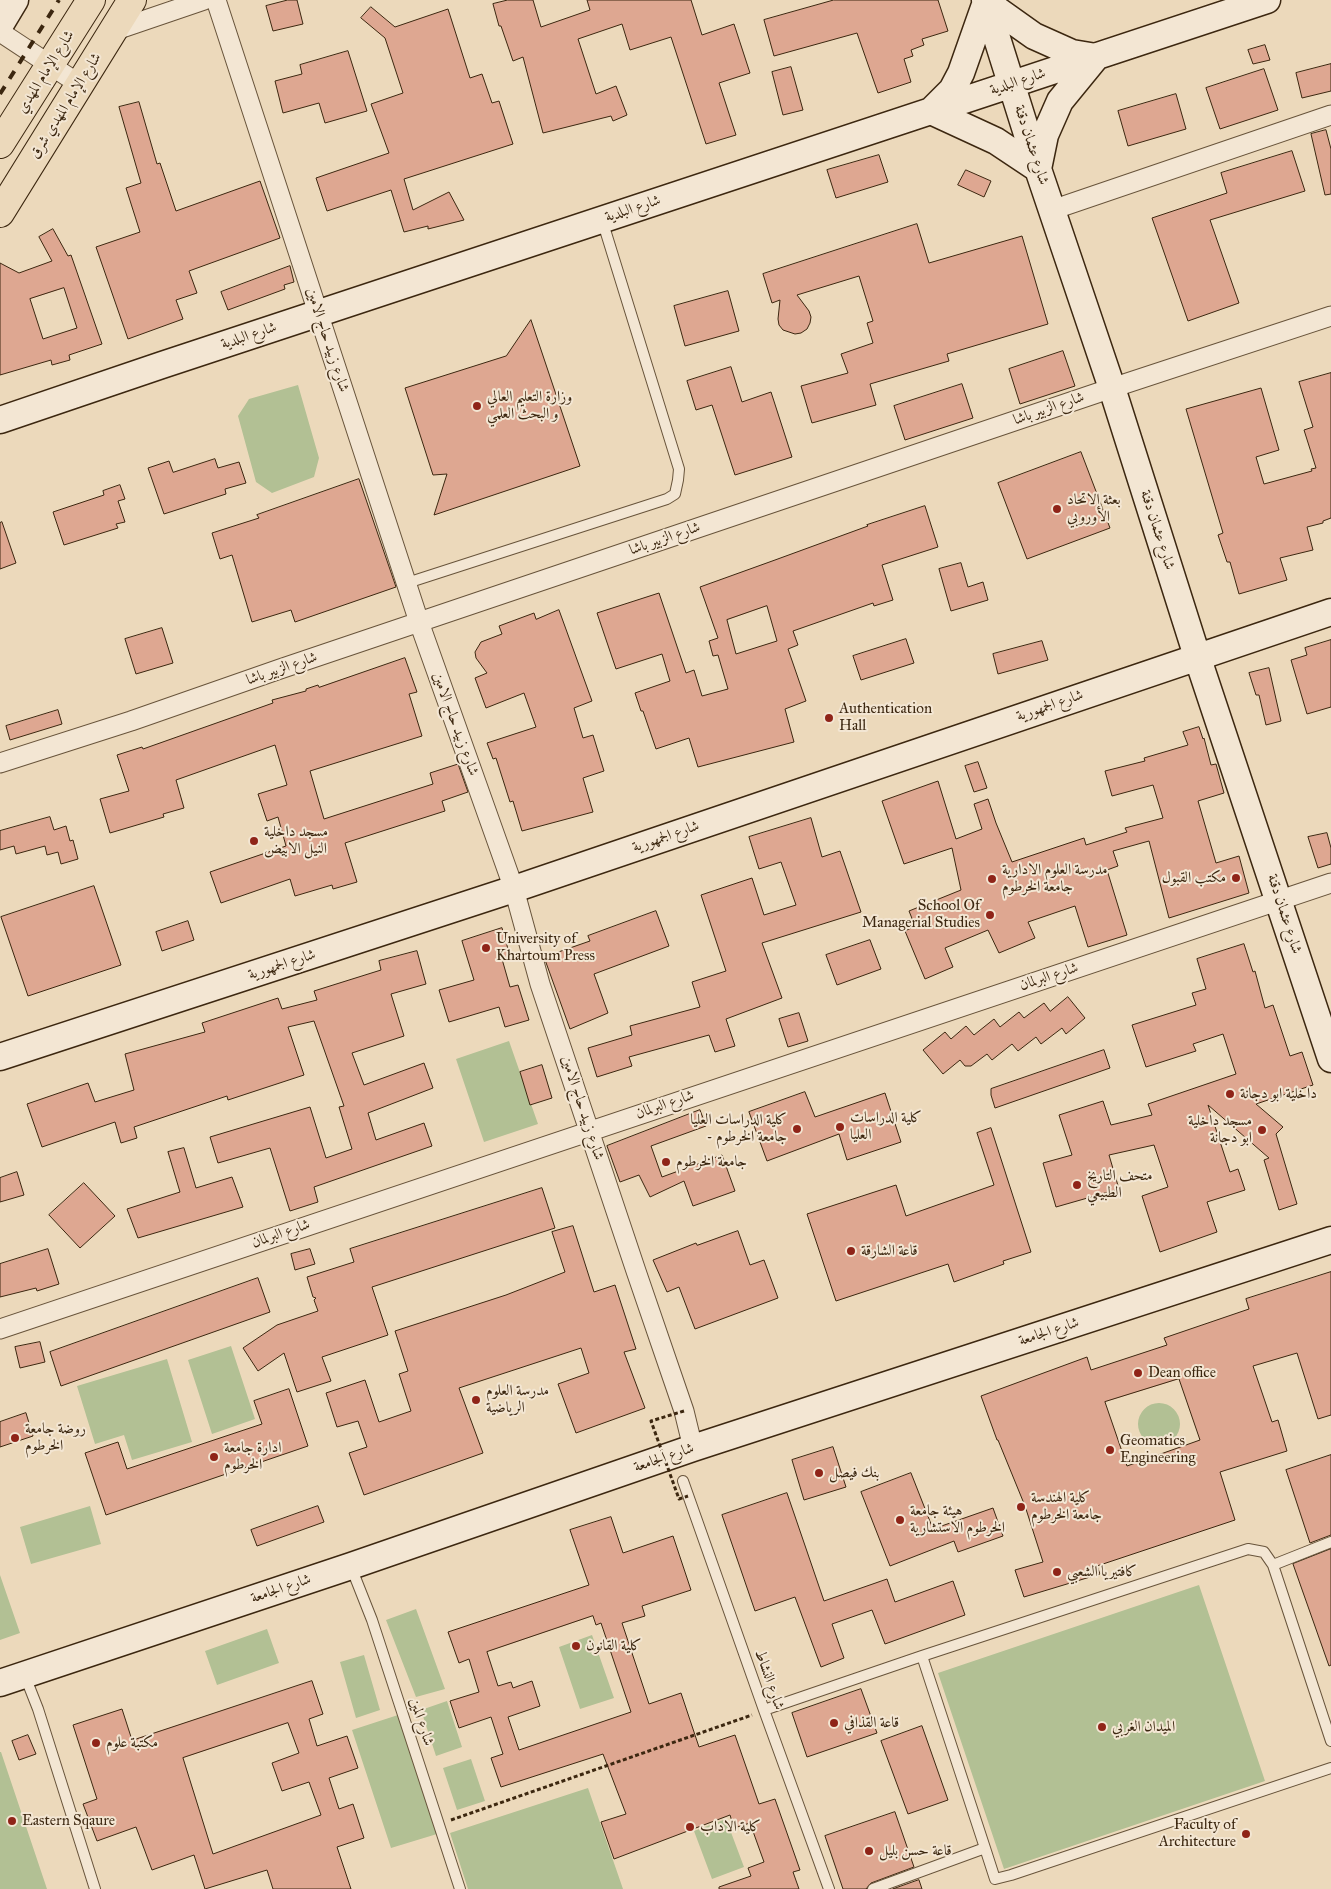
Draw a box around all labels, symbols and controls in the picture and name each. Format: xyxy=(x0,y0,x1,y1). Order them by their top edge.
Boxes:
street label: شارع الإمام المهدي xyxy=(13,27,79,117)
street label: شارع الإمام المهدي شرق xyxy=(26,50,106,162)
street label: شارع البلدية xyxy=(988,65,1048,99)
street label: شارع عثمان دقنة xyxy=(1010,103,1052,187)
street label: شارع البلدية xyxy=(603,192,663,226)
street label: شارع زبيد حاج الامين xyxy=(302,285,352,395)
street label: شارع البلدية xyxy=(219,319,279,353)
place label: وزارة التعليم العالي و البحث العلمي xyxy=(487,388,572,423)
street label: شارع الزبير باشا xyxy=(1011,388,1087,430)
marker: وزارة التعليم العالي و البحث العلمي xyxy=(471,400,483,412)
street label: شارع عثمان دقنة xyxy=(1136,488,1178,572)
place label: بعثة الاتحاد الأوروبي xyxy=(1067,491,1121,526)
marker: بعثة الاتحاد الأوروبي xyxy=(1051,503,1063,515)
street label: شارع الزبير باشا xyxy=(627,518,703,560)
street label: شارع الزبير باشا xyxy=(244,648,320,690)
street label: شارع زبيد حاج الامين xyxy=(428,670,482,778)
street label: شارع الجمهورية xyxy=(1014,686,1086,726)
place label: Authentication Hall xyxy=(839,700,932,735)
marker: Authentication Hall xyxy=(823,712,835,724)
street label: شارع الجمهورية xyxy=(630,817,702,857)
place label: مسجد داخلية النيل الابيض xyxy=(264,823,328,858)
marker: مسجد داخلية النيل الابيض xyxy=(248,835,260,847)
place label: مدرسة العلوم الادارية جامعة الخرطوم xyxy=(1002,861,1108,896)
place label: مكتب القبول xyxy=(1162,869,1226,887)
marker: مكتب القبول xyxy=(1230,872,1242,884)
street label: شارع عثمان دقنة xyxy=(1263,872,1305,956)
marker: مدرسة العلوم الادارية جامعة الخرطوم xyxy=(986,873,998,885)
place label: School Of Managerial Studies xyxy=(862,897,980,932)
marker: School Of Managerial Studies xyxy=(984,909,996,921)
place label: University of Khartoum Press xyxy=(496,930,595,965)
marker: University of Khartoum Press xyxy=(480,942,492,954)
street label: شارع الجمهورية xyxy=(246,946,318,984)
street label: شارع البرلمان xyxy=(1017,959,1081,995)
street label: شارع زبيد حاج الامين xyxy=(557,1053,607,1163)
place label: داخلية ابو دجانة xyxy=(1240,1085,1317,1103)
street label: شارع البرلمان xyxy=(633,1087,697,1123)
marker: داخلية ابو دجانة xyxy=(1224,1088,1236,1100)
place label: كلية الدراسات العليا xyxy=(850,1109,922,1144)
place label: كلية الدراسات العليا - جامعة الخرطوم xyxy=(690,1111,787,1146)
place label: مسجد داخلية ابو دجانة xyxy=(1188,1112,1252,1147)
marker: كلية الدراسات العليا xyxy=(834,1121,846,1133)
marker: كلية الدراسات العليا - جامعة الخرطوم xyxy=(791,1123,803,1135)
marker: مسجد داخلية ابو دجانة xyxy=(1256,1124,1268,1136)
place label: جامعة الخرطوم xyxy=(676,1153,747,1171)
marker: جامعة الخرطوم xyxy=(660,1156,672,1168)
place label: متحف التاريخ الطبيعي xyxy=(1087,1167,1153,1202)
marker: متحف التاريخ الطبيعي xyxy=(1071,1179,1083,1191)
street label: شارع البرلمان xyxy=(249,1216,313,1252)
place label: قاعة الشارقة xyxy=(861,1242,918,1260)
marker: قاعة الشارقة xyxy=(845,1245,857,1257)
street label: شارع الجامعة xyxy=(1017,1314,1081,1350)
place label: Dean office xyxy=(1148,1364,1216,1382)
marker: Dean office xyxy=(1132,1367,1144,1379)
place label: مدرسة العلوم الرياضية xyxy=(486,1382,549,1417)
marker: مدرسة العلوم الرياضية xyxy=(470,1394,482,1406)
place label: روضة جامعة الخرطوم xyxy=(25,1420,86,1455)
marker: روضة جامعة الخرطوم xyxy=(9,1432,21,1444)
place label: Geomatics Engineering xyxy=(1120,1432,1195,1467)
place label: ادارة جامعة الخرطوم xyxy=(224,1439,282,1474)
street label: شارع الجامعة xyxy=(632,1439,696,1477)
marker: Geomatics Engineering xyxy=(1104,1444,1116,1456)
marker: ادارة جامعة الخرطوم xyxy=(208,1451,220,1463)
place label: بنك فيصل xyxy=(829,1464,879,1482)
marker: بنك فيصل xyxy=(813,1467,825,1479)
place label: كلية الهندسة جامعة الخرطوم xyxy=(1031,1489,1102,1524)
marker: كلية الهندسة جامعة الخرطوم xyxy=(1015,1501,1027,1513)
place label: هيئة جامعة الخرطوم الاستشارية xyxy=(910,1502,1005,1537)
marker: هيئة جامعة الخرطوم الاستشارية xyxy=(894,1514,906,1526)
place label: كافتيريا الشعبي xyxy=(1067,1563,1137,1581)
marker: كافتيريا الشعبي xyxy=(1051,1566,1063,1578)
street label: شارع الجامعة xyxy=(249,1570,313,1608)
place label: كلية القانون xyxy=(586,1637,642,1655)
marker: كلية القانون xyxy=(570,1640,582,1652)
street label: شارع النشاط xyxy=(750,1647,788,1713)
street label: شارع المين xyxy=(405,1696,437,1748)
place label: قاعة القذافي xyxy=(844,1714,899,1732)
marker: قاعة القذافي xyxy=(828,1717,840,1729)
place label: الميدان الغربي xyxy=(1112,1718,1175,1736)
marker: الميدان الغربي xyxy=(1096,1721,1108,1733)
place label: مكتبة علوم xyxy=(106,1734,158,1752)
marker: مكتبة علوم xyxy=(90,1737,102,1749)
place label: Eastern Sqaure xyxy=(22,1812,115,1830)
marker: Eastern Sqaure xyxy=(6,1815,18,1827)
place label: Faculty of Architecture xyxy=(1159,1816,1236,1851)
place label: كلية الاداب xyxy=(700,1818,761,1836)
marker: كلية الاداب xyxy=(684,1821,696,1833)
marker: Faculty of Architecture xyxy=(1240,1828,1252,1840)
place label: قاعة حسن بليل xyxy=(879,1842,952,1860)
marker: قاعة حسن بليل xyxy=(863,1845,875,1857)

